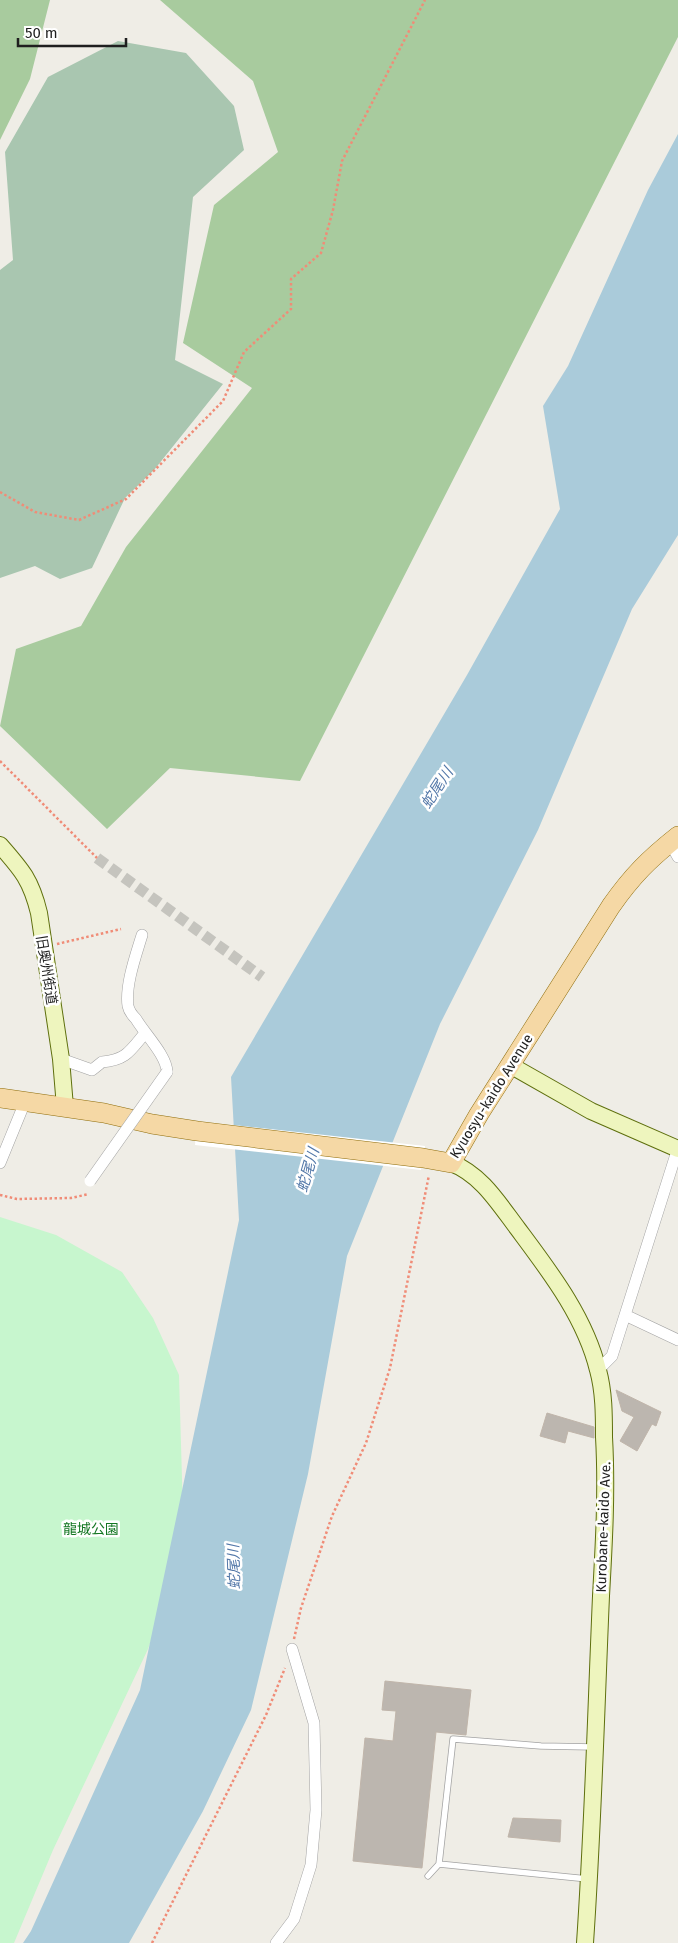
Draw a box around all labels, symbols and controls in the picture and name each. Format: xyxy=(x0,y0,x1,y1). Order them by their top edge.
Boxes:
scale bar xyxy=(18,15,125,47)
text: 50 m xyxy=(25,24,58,42)
water label: 蛇尾川 xyxy=(417,763,458,812)
street label: 旧奥州街道 xyxy=(33,934,60,1006)
street label: Kyuosyu-kaido Avenue xyxy=(446,1031,537,1162)
water label: 蛇尾川 xyxy=(293,1144,323,1194)
street label: Kurobane-kaido Ave. xyxy=(593,1461,614,1593)
park label: 龍城公園 xyxy=(63,1521,119,1538)
water label: 蛇尾川 xyxy=(224,1542,244,1590)

